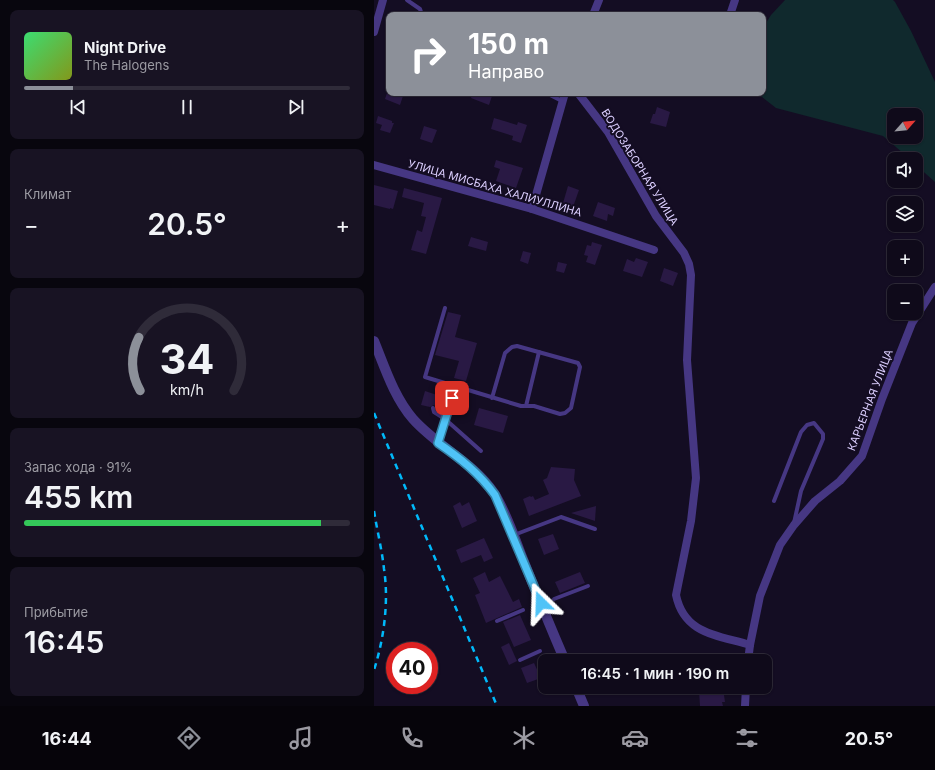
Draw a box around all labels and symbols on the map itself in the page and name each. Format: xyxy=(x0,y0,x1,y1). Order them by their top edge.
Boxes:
street label: ВОДОЗАБОРНАЯ УЛИЦА xyxy=(598,106,682,228)
north arrow xyxy=(887,108,923,144)
street label: УЛИЦА МИСБАХА ХАЛИУЛЛИНА xyxy=(406,156,584,220)
street label: КАРЬЕРНАЯ УЛИЦА xyxy=(844,347,896,453)
pin xyxy=(435,381,469,415)
position arrow xyxy=(520,582,562,624)
speed limit sign: 40 xyxy=(386,642,438,694)

